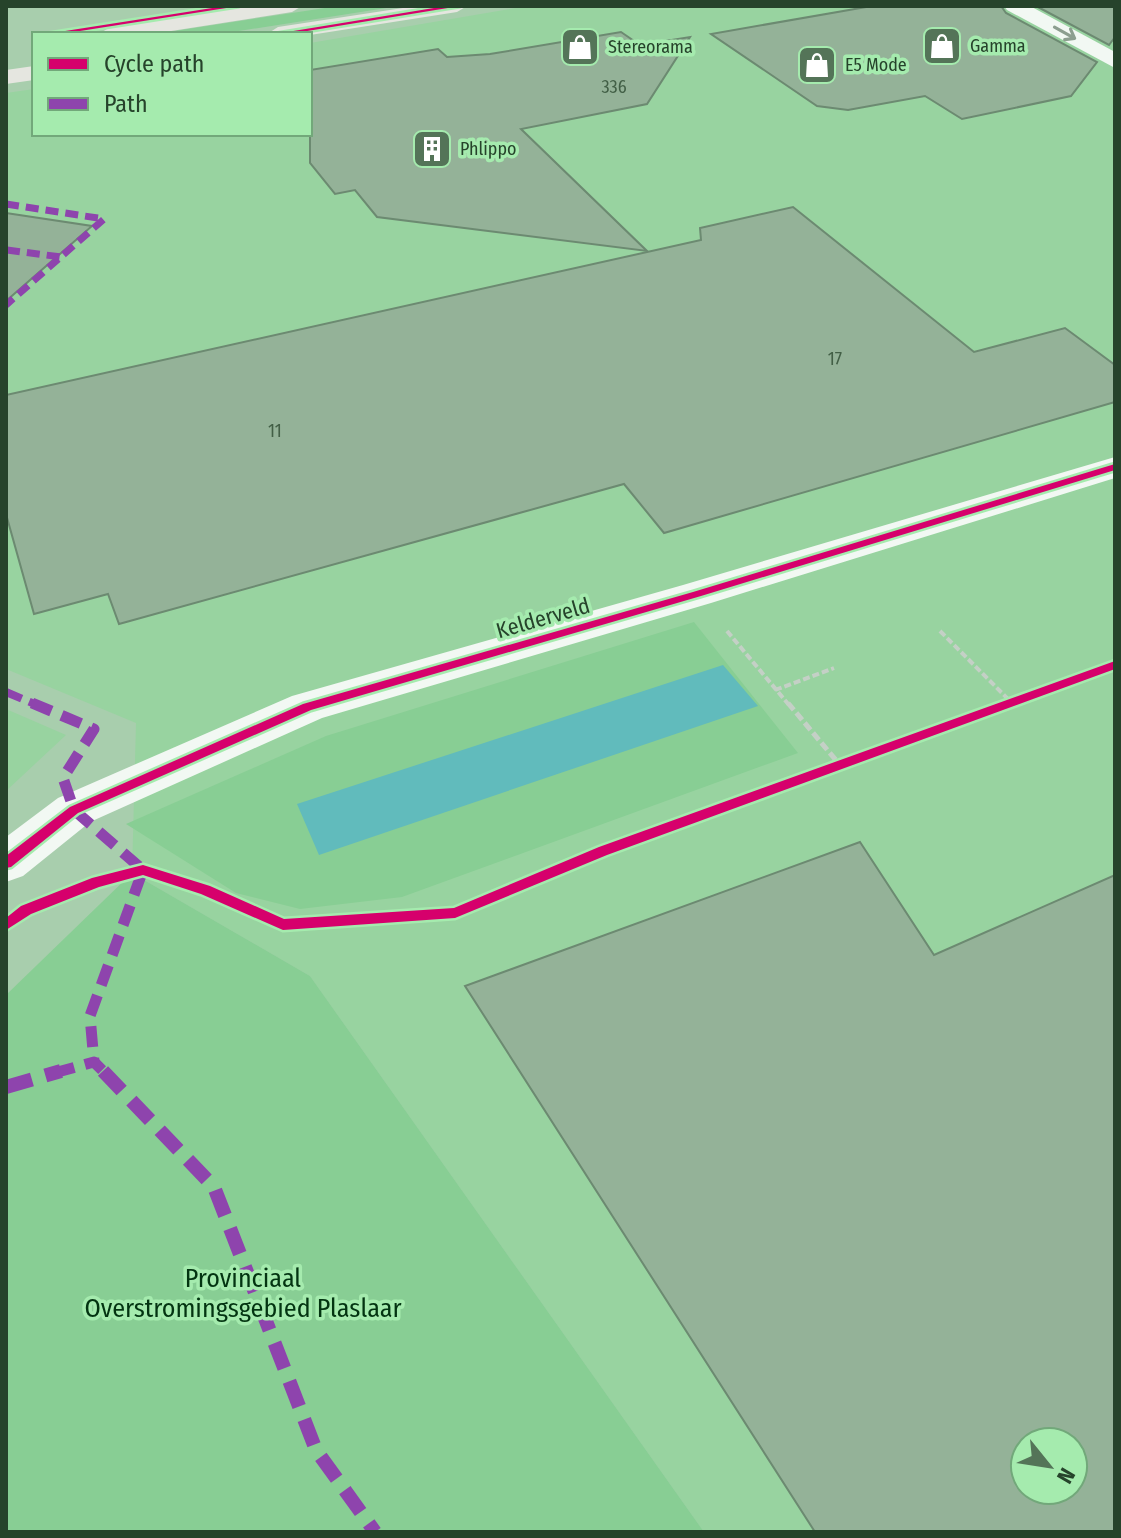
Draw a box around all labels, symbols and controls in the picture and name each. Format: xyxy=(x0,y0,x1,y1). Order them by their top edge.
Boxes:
shop icon: Gamma xyxy=(921,25,963,67)
shop icon: Stereorama xyxy=(559,26,601,68)
one-way arrow xyxy=(1052,26,1076,42)
legend xyxy=(32,32,312,136)
place label: Gamma xyxy=(970,35,1026,57)
place label: Stereorama xyxy=(608,36,693,58)
shop icon: E5 Mode xyxy=(796,44,838,86)
text: Cycle path xyxy=(104,50,204,78)
place label: E5 Mode xyxy=(845,54,907,76)
house number: 336 xyxy=(601,76,627,98)
text: Path xyxy=(104,90,148,118)
building icon: Phlippo xyxy=(411,128,453,170)
place label: Phlippo xyxy=(460,138,516,160)
house number: 17 xyxy=(828,348,842,370)
house number: 11 xyxy=(268,420,282,442)
street label: Kelderveld xyxy=(493,592,593,644)
park label: Provinciaal Overstromingsgebied Plaslaar xyxy=(84,1263,402,1324)
north arrow xyxy=(1009,1426,1089,1506)
text: N xyxy=(1051,1463,1081,1488)

